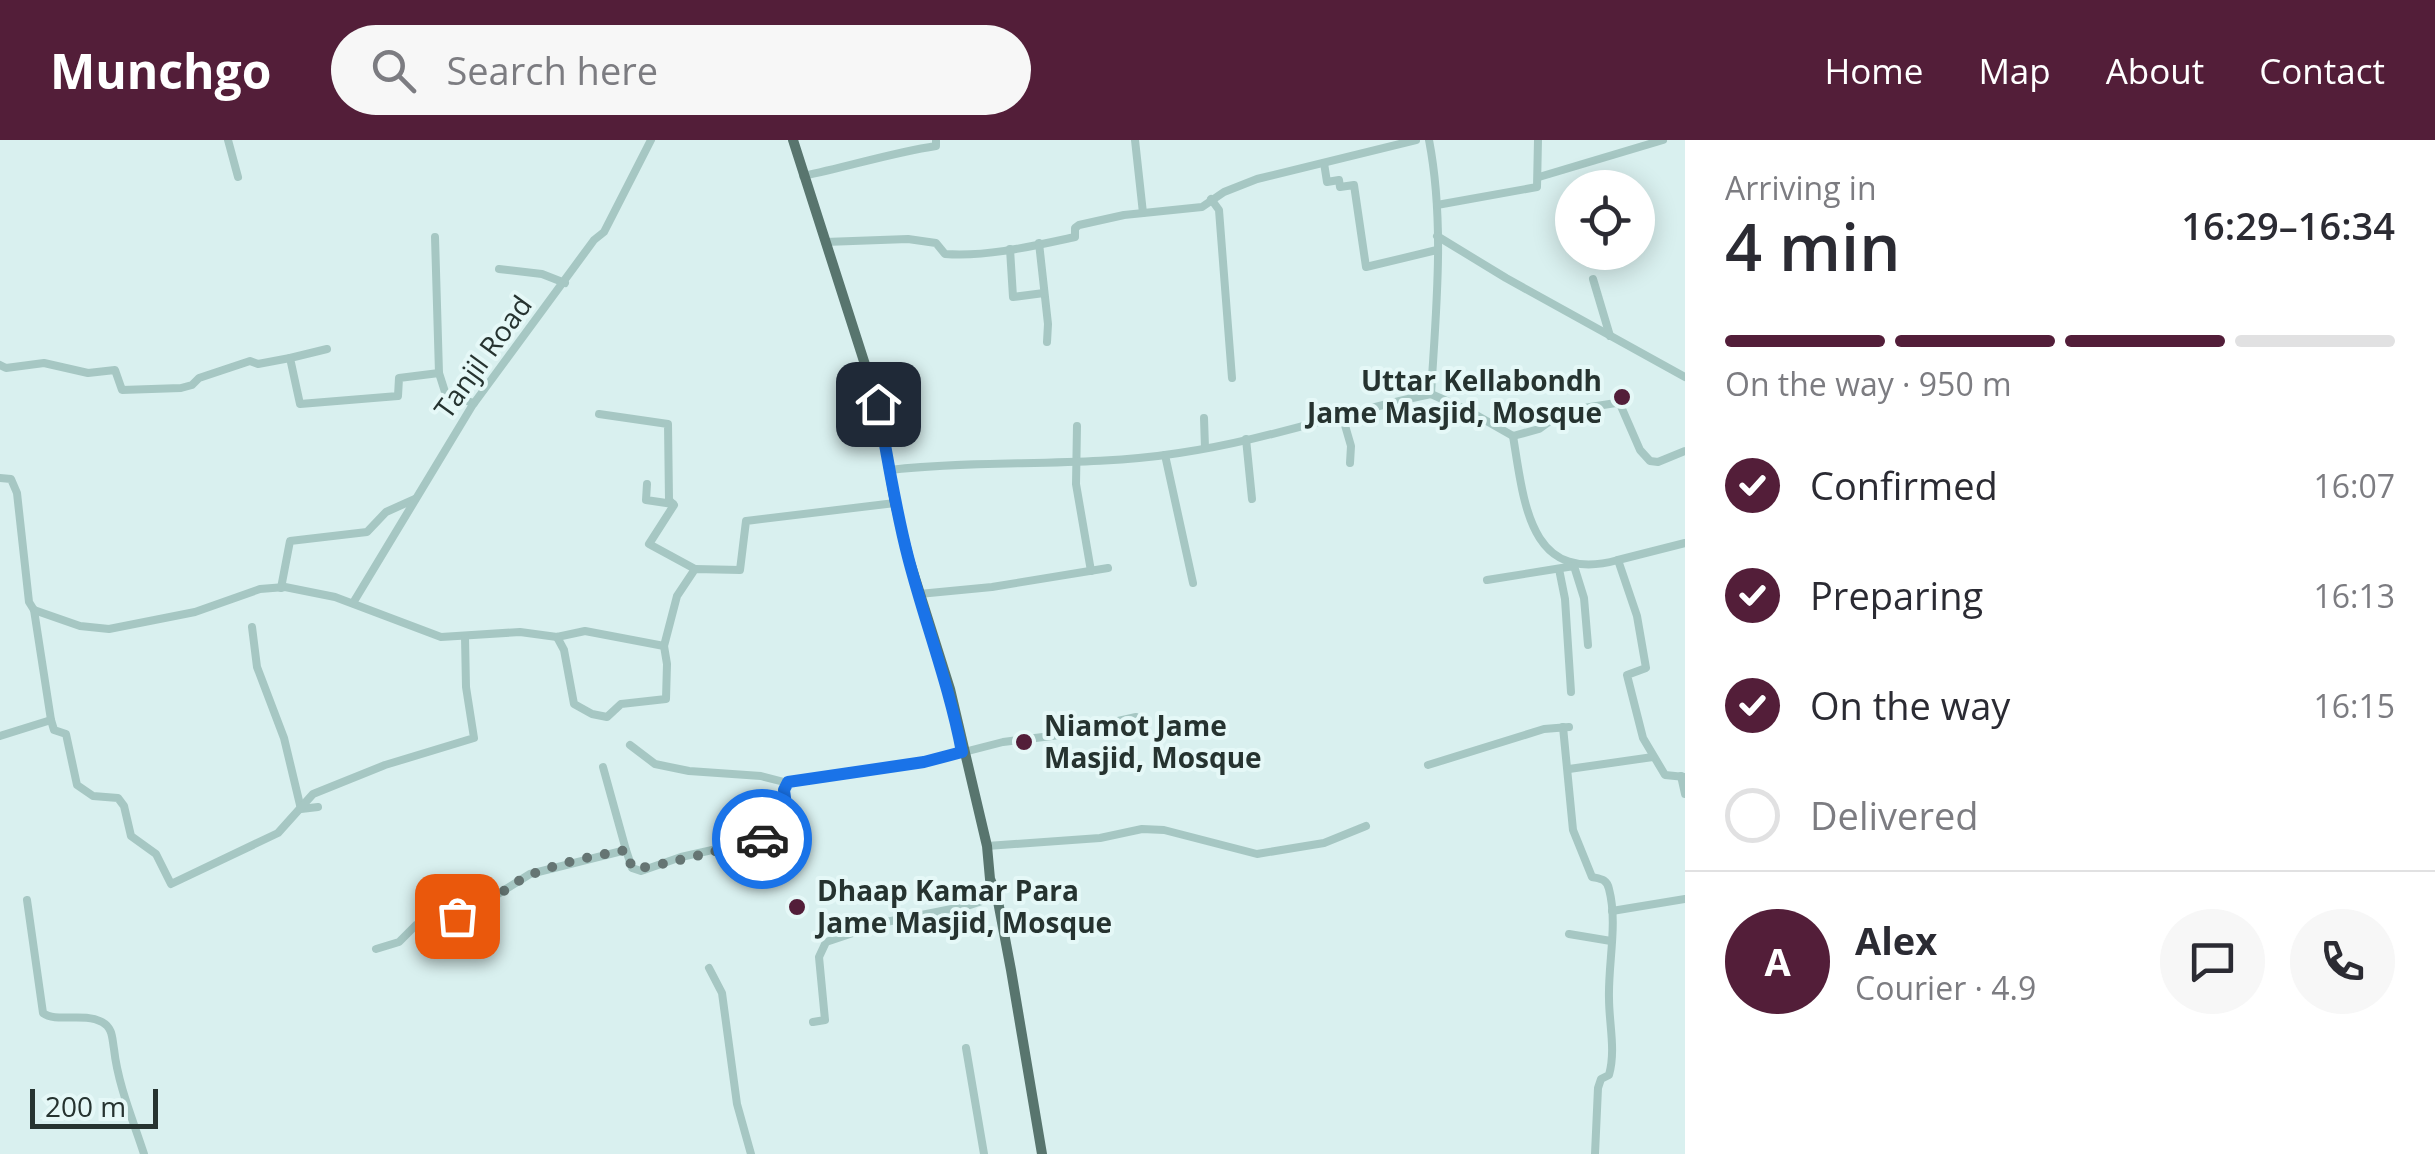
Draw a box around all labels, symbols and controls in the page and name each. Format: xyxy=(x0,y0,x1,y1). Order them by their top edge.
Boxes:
search box xyxy=(331,25,1031,115)
text: Munchgo xyxy=(50,38,271,103)
icon: search xyxy=(366,43,421,98)
text: Search here xyxy=(446,44,658,96)
text: Home xyxy=(1824,47,1923,94)
text: Map xyxy=(1978,47,2051,94)
text: About xyxy=(2106,47,2204,94)
text: Contact xyxy=(2259,47,2385,94)
text: Arriving in xyxy=(1725,166,1877,209)
map controls xyxy=(1555,170,1655,270)
button: locate xyxy=(1555,170,1655,270)
text: 16:29–16:34 xyxy=(2181,199,2395,251)
text: 4 min xyxy=(1725,202,1900,290)
street label: Tanjil Road xyxy=(425,287,540,426)
place label: Uttar Kellabondh Jame Masjid, Mosque xyxy=(1304,361,1602,431)
pin xyxy=(836,362,921,447)
text: On the way · 950 m xyxy=(1725,362,2012,405)
icon: home xyxy=(851,377,906,432)
marker: Uttar Kellabondh Jame Masjid, Mosque xyxy=(1611,386,1633,408)
icon: check xyxy=(1725,458,1780,513)
text: Confirmed xyxy=(1810,459,1998,511)
text: 16:07 xyxy=(2313,464,2395,507)
icon: check xyxy=(1725,568,1780,623)
text: Preparing xyxy=(1810,569,1983,621)
text: 16:13 xyxy=(2313,574,2395,617)
icon: check xyxy=(1725,678,1780,733)
text: On the way xyxy=(1810,679,2010,731)
text: 16:15 xyxy=(2313,684,2395,727)
place label: Niamot Jame Masjid, Mosque xyxy=(1044,706,1262,776)
marker: Niamot Jame Masjid, Mosque xyxy=(1013,731,1035,753)
courier xyxy=(712,789,812,889)
text: Delivered xyxy=(1810,789,1979,841)
icon: car xyxy=(735,812,790,867)
place label: Dhaap Kamar Para Jame Masjid, Mosque xyxy=(814,871,1112,941)
pin xyxy=(415,874,500,959)
icon: bag xyxy=(430,889,485,944)
marker: Dhaap Kamar Para Jame Masjid, Mosque xyxy=(786,896,808,918)
button: chat xyxy=(2160,909,2265,1014)
button: phone xyxy=(2290,909,2395,1014)
text: Alex xyxy=(1855,914,1937,966)
text: A xyxy=(1764,935,1791,987)
text: Courier · 4.9 xyxy=(1855,966,2036,1009)
scale bar xyxy=(30,1084,158,1128)
text: 200 m xyxy=(45,1087,126,1125)

